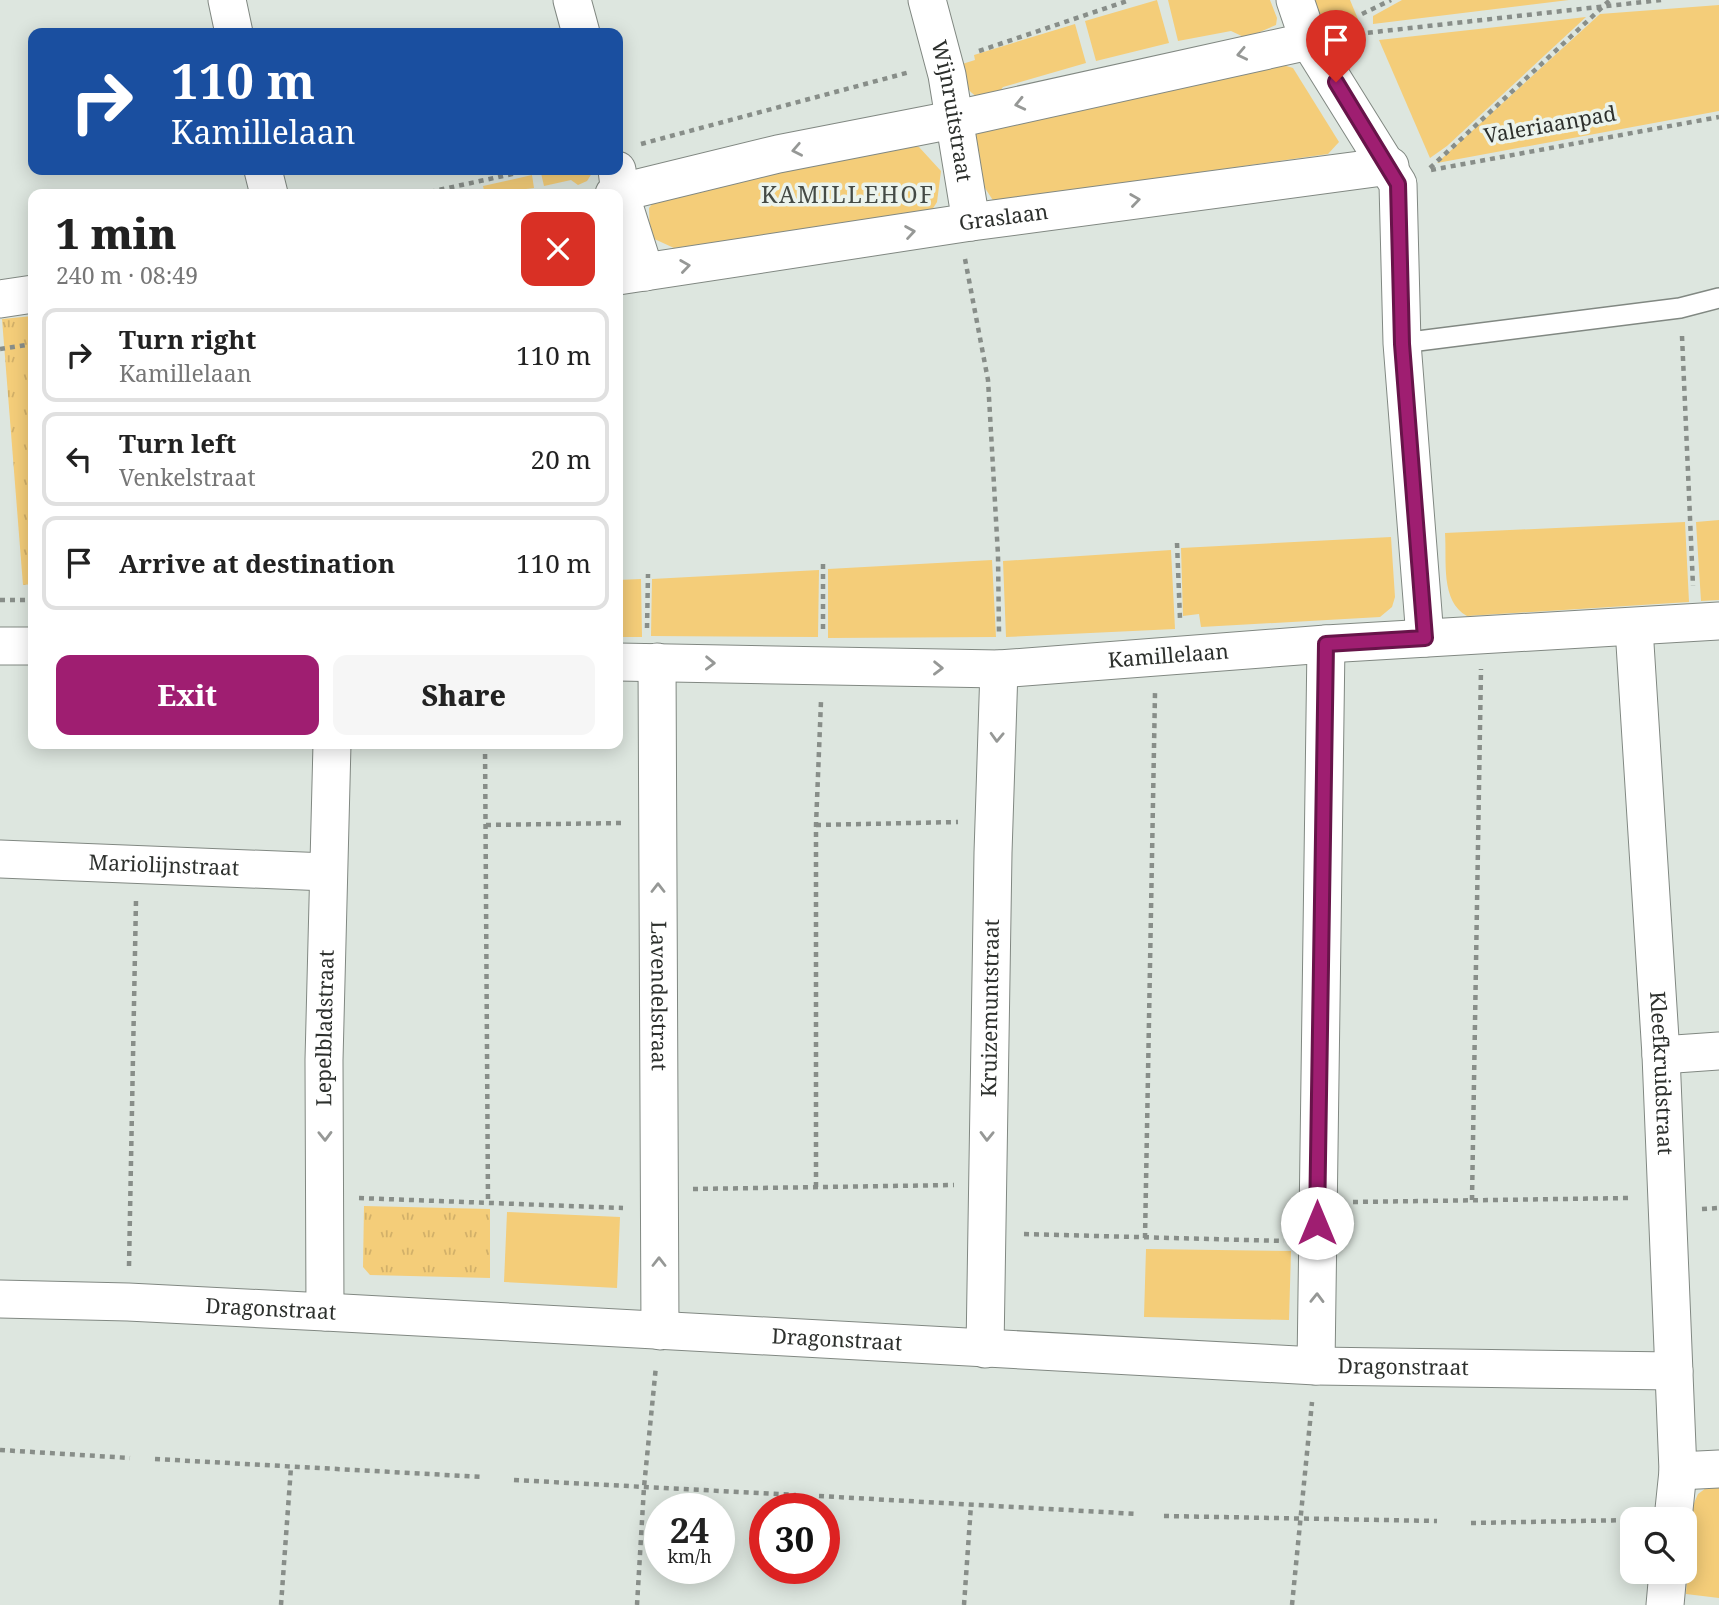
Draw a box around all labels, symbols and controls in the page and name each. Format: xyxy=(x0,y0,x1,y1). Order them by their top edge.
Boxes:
pin xyxy=(1306,10,1366,82)
icon: arrive xyxy=(1317,21,1355,59)
street label: Wijnruitstraat xyxy=(925,37,979,184)
one-way arrow xyxy=(1236,46,1248,61)
text: 110 m xyxy=(171,47,315,113)
icon: right xyxy=(56,56,147,147)
one-way arrow xyxy=(1014,96,1026,111)
street label: Valeriaanpad xyxy=(1481,99,1618,149)
text: Kamillelaan xyxy=(171,110,355,153)
one-way arrow xyxy=(792,142,804,157)
district label: KAMILLEHOF xyxy=(761,178,935,210)
one-way arrow xyxy=(1130,193,1141,208)
street label: Graslaan xyxy=(957,197,1050,237)
text: 1 min xyxy=(56,204,177,261)
button: close xyxy=(521,212,595,286)
one-way arrow xyxy=(904,225,916,240)
text: 240 m · 08:49 xyxy=(56,259,198,291)
one-way arrow xyxy=(679,259,691,274)
text: Turn right xyxy=(119,321,256,357)
icon: right xyxy=(60,336,98,374)
text: 110 m xyxy=(516,337,591,373)
text: Kamillelaan xyxy=(119,357,252,389)
text: Turn left xyxy=(119,425,236,461)
icon: left xyxy=(60,440,98,478)
text: 20 m xyxy=(531,441,591,477)
text: Venkelstraat xyxy=(119,461,256,493)
icon: arrive xyxy=(60,544,98,582)
text: Arrive at destination xyxy=(119,545,395,581)
text: 110 m xyxy=(516,545,591,581)
street label: Kamillelaan xyxy=(1107,636,1230,674)
button: Exit xyxy=(56,655,319,735)
button: Share xyxy=(333,655,595,735)
one-way arrow xyxy=(706,655,716,671)
one-way arrow xyxy=(933,660,944,675)
one-way arrow xyxy=(989,732,1004,743)
street label: Mariolijnstraat xyxy=(88,848,240,882)
one-way arrow xyxy=(650,882,666,893)
street label: Kruizemuntstraat xyxy=(974,919,1005,1097)
street label: Lavendelstraat xyxy=(645,921,674,1071)
street label: Lepelbladstraat xyxy=(309,949,340,1106)
street label: Kleefkruidstraat xyxy=(1644,990,1680,1156)
one-way arrow xyxy=(317,1131,333,1142)
one-way arrow xyxy=(980,1131,995,1142)
position arrow xyxy=(1280,1186,1354,1260)
one-way arrow xyxy=(651,1257,667,1267)
street label: Dragonstraat xyxy=(205,1291,337,1326)
one-way arrow xyxy=(1309,1292,1324,1303)
street label: Dragonstraat xyxy=(771,1321,903,1356)
street label: Dragonstraat xyxy=(1338,1351,1469,1381)
speed limit sign: 30 xyxy=(749,1493,840,1584)
text: 24 xyxy=(670,1506,709,1553)
map controls xyxy=(1620,1507,1697,1584)
button: search xyxy=(1620,1507,1697,1584)
text: km/h xyxy=(667,1544,712,1568)

